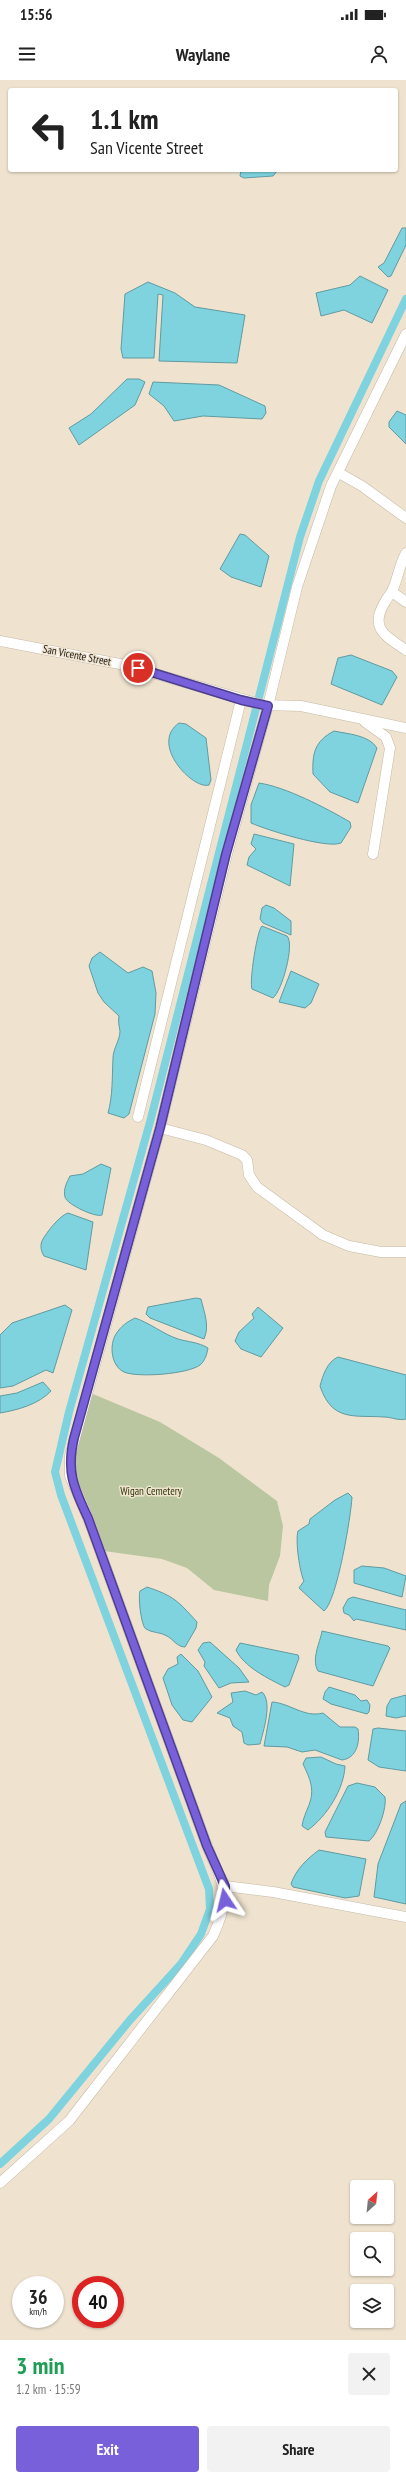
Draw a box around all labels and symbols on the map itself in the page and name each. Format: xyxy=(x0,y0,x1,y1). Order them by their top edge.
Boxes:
street label: San Vicente Street xyxy=(42,642,112,668)
pin xyxy=(121,651,155,685)
park label: Wigan Cemetery xyxy=(120,1484,183,1498)
position arrow xyxy=(204,1879,246,1921)
north arrow xyxy=(350,2180,394,2224)
speed limit sign: 40 xyxy=(72,2276,124,2328)

